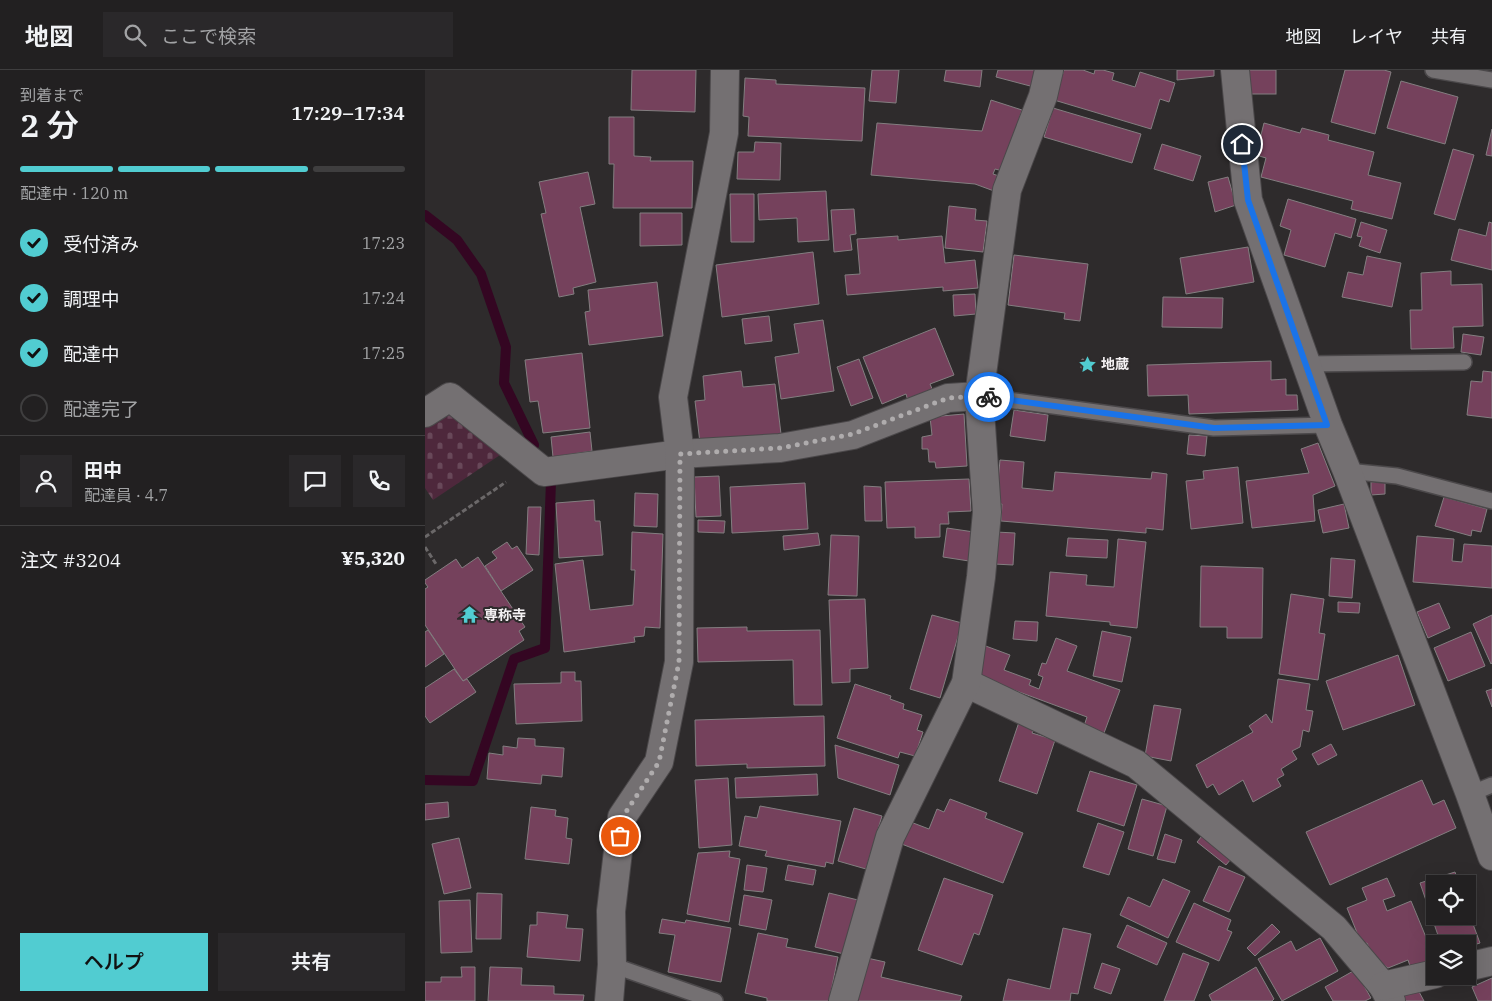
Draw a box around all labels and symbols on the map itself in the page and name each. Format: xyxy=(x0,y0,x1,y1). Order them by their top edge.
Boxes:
pin xyxy=(1221,123,1263,165)
place icon: 地蔵 xyxy=(1077,354,1097,374)
place label: 地蔵 xyxy=(1101,355,1129,373)
courier xyxy=(964,372,1014,422)
temple icon: 専称寺 xyxy=(460,605,480,625)
place label: 専称寺 xyxy=(484,606,526,624)
pin xyxy=(599,815,641,857)

